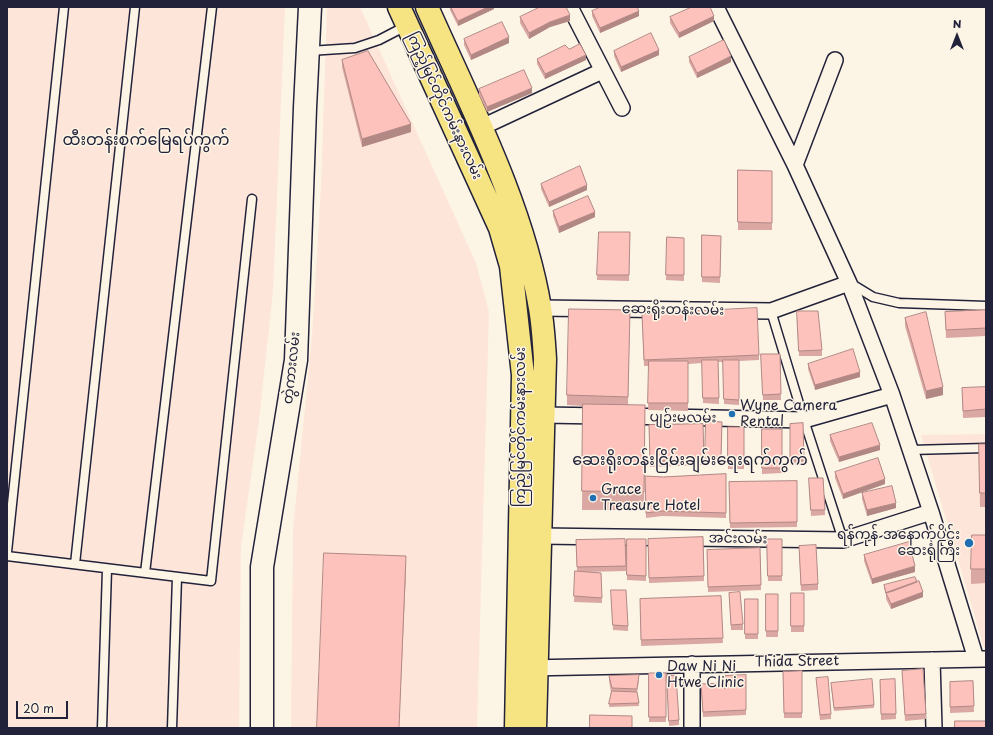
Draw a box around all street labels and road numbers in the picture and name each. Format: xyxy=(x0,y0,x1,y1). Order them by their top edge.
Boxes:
street label: ကြည့်မြင်တိုင်ကမ်းနားလမ်း xyxy=(402,30,486,182)
street label: ဆေးရိုးတန်းလမ်း xyxy=(622,301,724,319)
street label: တွဲကားလမ်း xyxy=(280,331,304,405)
street label: ကြည့်မြင်တိုင်ကမ်းနားလမ်း xyxy=(513,347,529,507)
street label: ပျဉ်းမလမ်း xyxy=(650,409,716,427)
street label: အင်းလမ်း xyxy=(708,530,768,548)
street label: Thida Street xyxy=(755,653,839,671)

